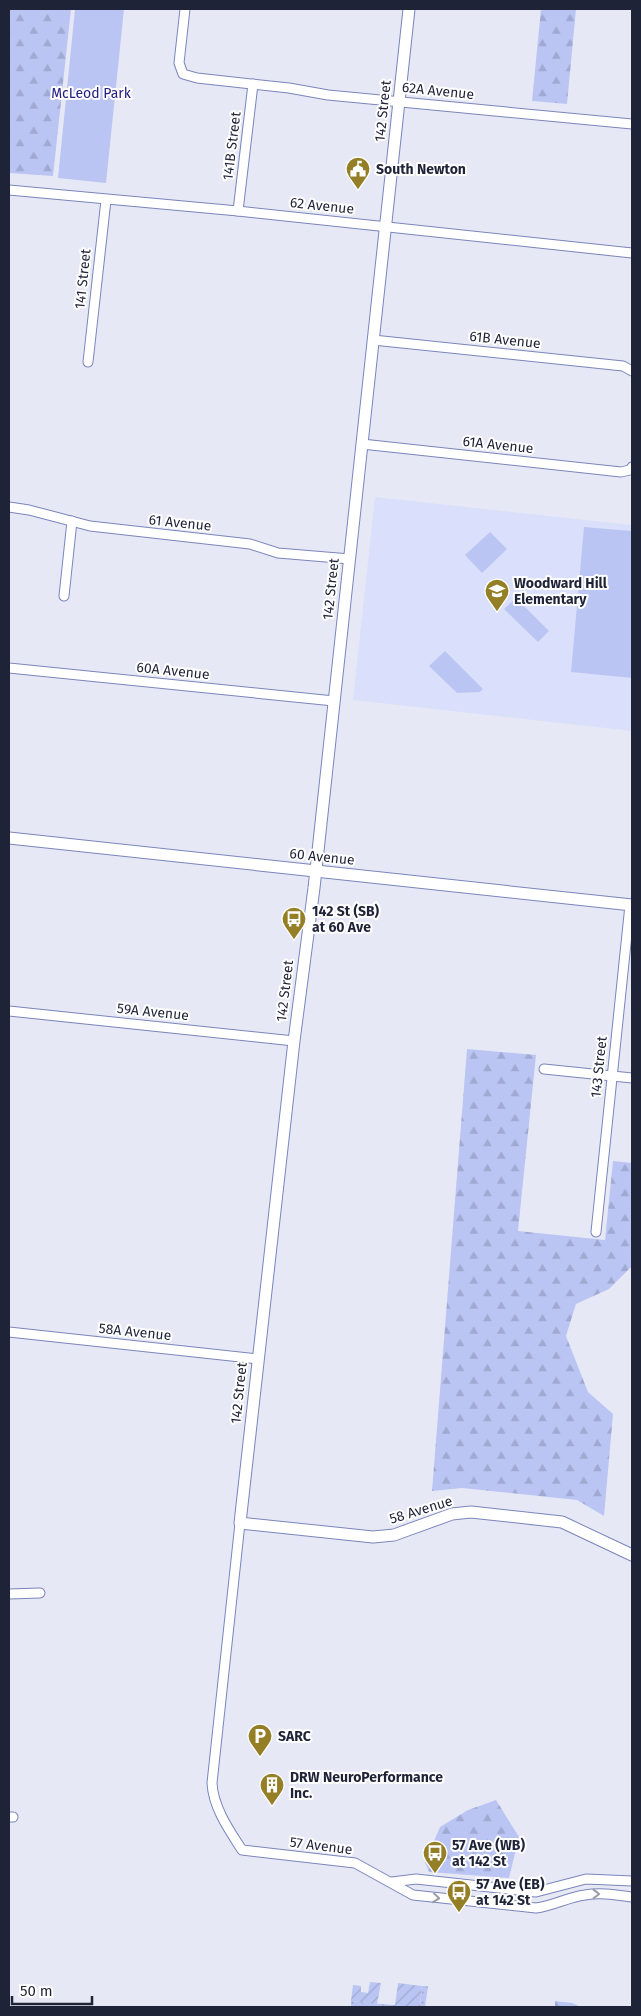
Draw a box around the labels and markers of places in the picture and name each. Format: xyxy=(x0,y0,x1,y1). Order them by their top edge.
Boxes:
public building icon: South Newton xyxy=(345,156,371,190)
place label: South Newton xyxy=(376,161,466,178)
place label: Woodward Hill Elementary xyxy=(514,575,608,608)
school or university icon: Woodward Hill Elementary xyxy=(484,578,510,612)
place label: 142 St (SB) at 60 Ave xyxy=(312,903,380,936)
bus stop icon: 142 St (SB) at 60 Ave xyxy=(281,906,307,940)
parking icon: SARC xyxy=(247,1723,273,1757)
place label: SARC xyxy=(278,1728,311,1745)
place label: DRW NeuroPerformance Inc. xyxy=(290,1769,443,1802)
building icon: DRW NeuroPerformance Inc. xyxy=(259,1772,285,1806)
place label: 57 Ave (WB) at 142 St xyxy=(452,1837,525,1870)
bus stop icon: 57 Ave (WB) at 142 St xyxy=(422,1840,448,1874)
place label: 57 Ave (EB) at 142 St xyxy=(476,1876,545,1909)
bus stop icon: 57 Ave (EB) at 142 St xyxy=(446,1879,472,1913)

